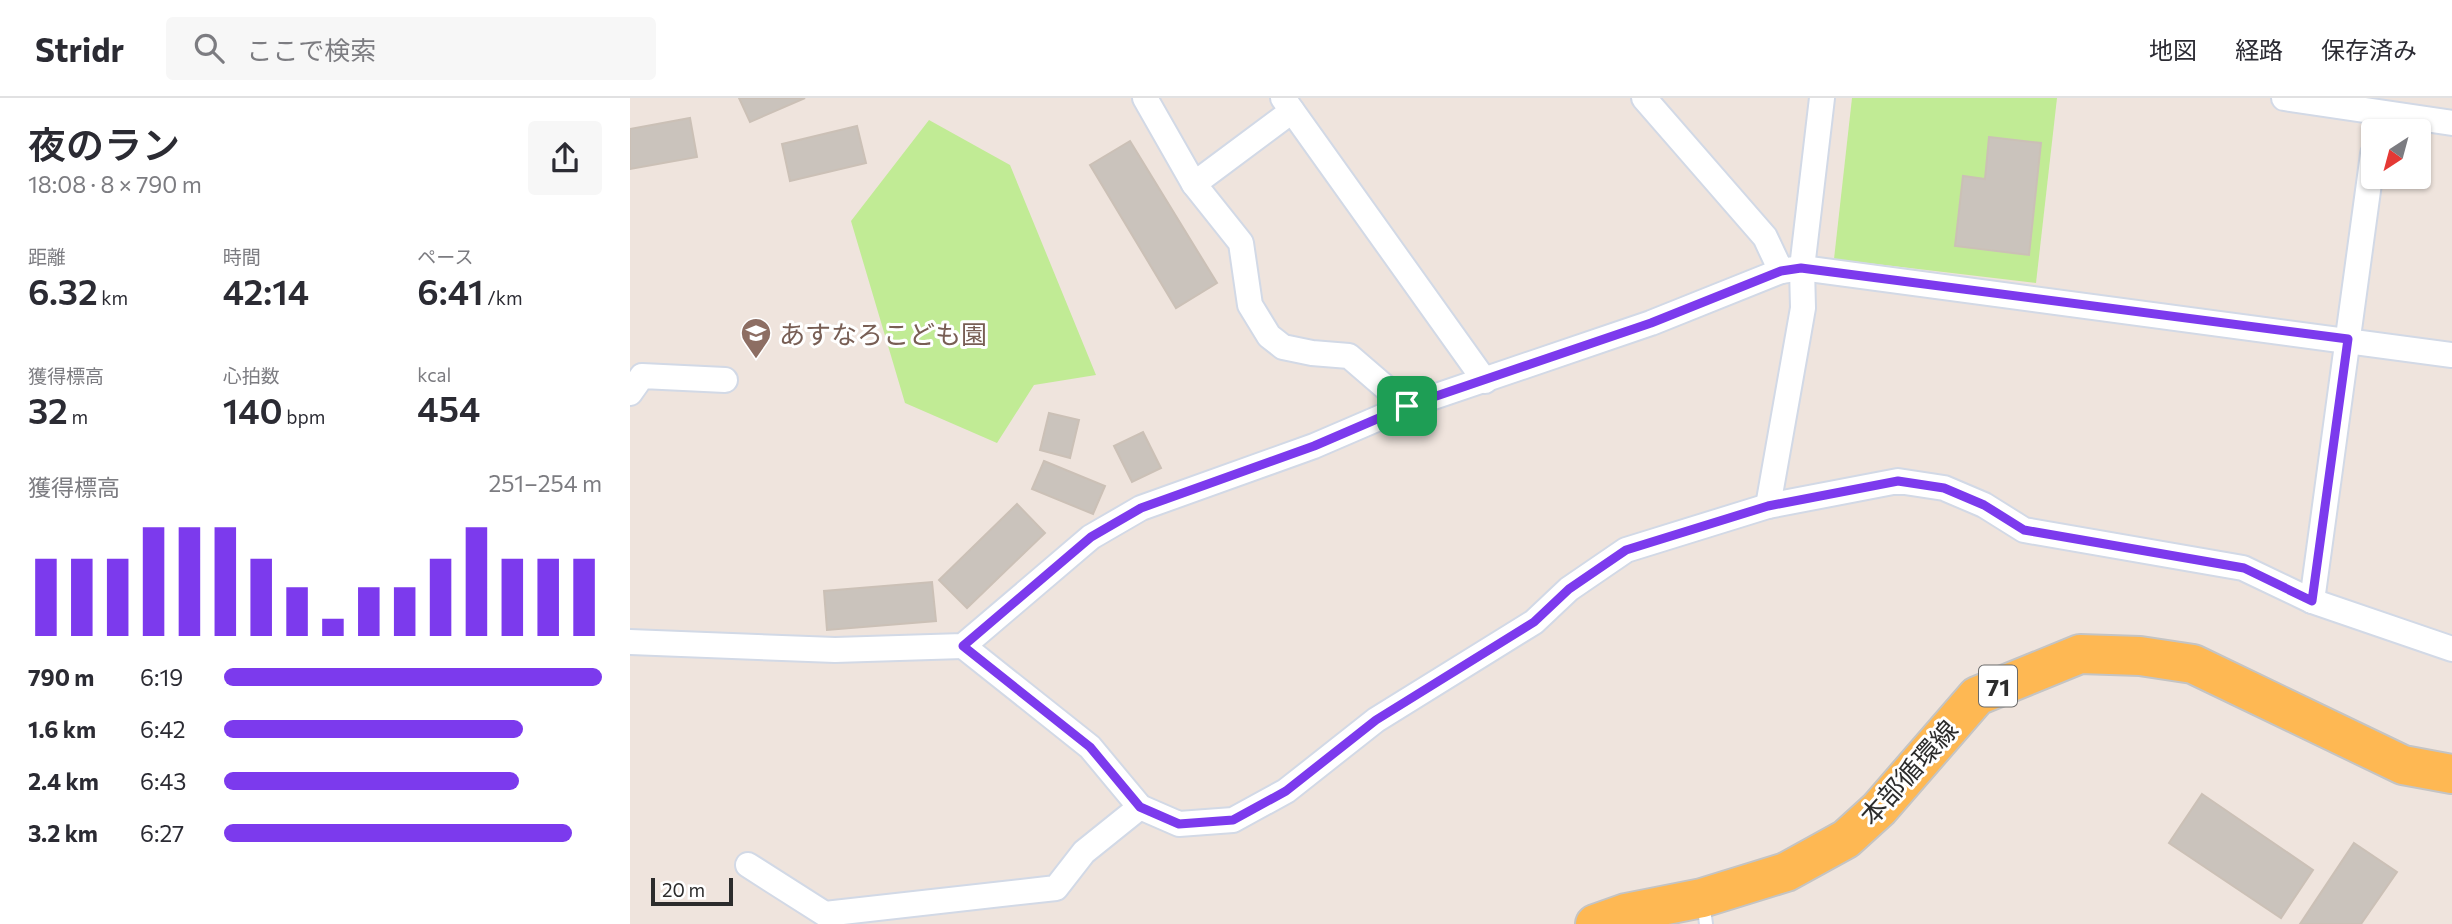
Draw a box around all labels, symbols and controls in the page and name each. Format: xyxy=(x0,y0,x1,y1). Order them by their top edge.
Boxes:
search box xyxy=(166,17,656,80)
text: Stridr xyxy=(35,28,124,69)
icon: search xyxy=(190,29,228,67)
text: ここで検索 xyxy=(246,34,376,65)
text: 地図 xyxy=(2149,35,2197,64)
text: 経路 xyxy=(2235,35,2283,64)
text: 保存済み xyxy=(2321,35,2417,64)
north arrow xyxy=(2361,119,2431,189)
map controls xyxy=(2361,119,2431,189)
text: 夜のラン xyxy=(28,120,180,167)
button: share xyxy=(528,121,602,195)
text: 18:08 · 8 × 790 m xyxy=(28,170,202,198)
text: 距離 xyxy=(28,245,66,268)
text: 時間 xyxy=(223,245,261,268)
text: ペース xyxy=(417,245,473,268)
text: 6.32 xyxy=(28,269,98,312)
text: 42:14 xyxy=(223,269,309,312)
text: 6:41 xyxy=(417,269,484,312)
text: km xyxy=(98,286,128,309)
text: /km xyxy=(484,286,523,309)
school or university icon: あすなろこども園 xyxy=(739,316,773,360)
place label: あすなろこども園 xyxy=(779,318,987,349)
text: kcal xyxy=(417,363,451,386)
text: 獲得標高 xyxy=(28,364,104,387)
text: 心拍数 xyxy=(223,364,280,387)
pin xyxy=(1377,376,1437,436)
text: 454 xyxy=(417,386,480,429)
icon: arrive xyxy=(1388,387,1426,425)
text: 32 xyxy=(28,388,68,431)
text: 140 xyxy=(223,388,283,431)
text: m xyxy=(68,405,88,428)
text: bpm xyxy=(283,405,325,428)
text: 251–254 m xyxy=(488,469,602,497)
text: 獲得標高 xyxy=(28,473,120,501)
text: 790 m xyxy=(28,663,94,691)
text: 6:19 xyxy=(140,663,183,691)
road number: 71 xyxy=(1979,666,2017,706)
street label: 本部循環線 xyxy=(1853,713,1963,831)
text: 1.6 km xyxy=(28,715,96,743)
text: 6:42 xyxy=(140,715,186,743)
text: 2.4 km xyxy=(28,767,99,795)
text: 6:43 xyxy=(140,767,186,795)
text: 3.2 km xyxy=(28,819,98,847)
text: 6:27 xyxy=(140,819,184,847)
scale bar xyxy=(651,875,733,907)
text: 20 m xyxy=(662,878,705,901)

